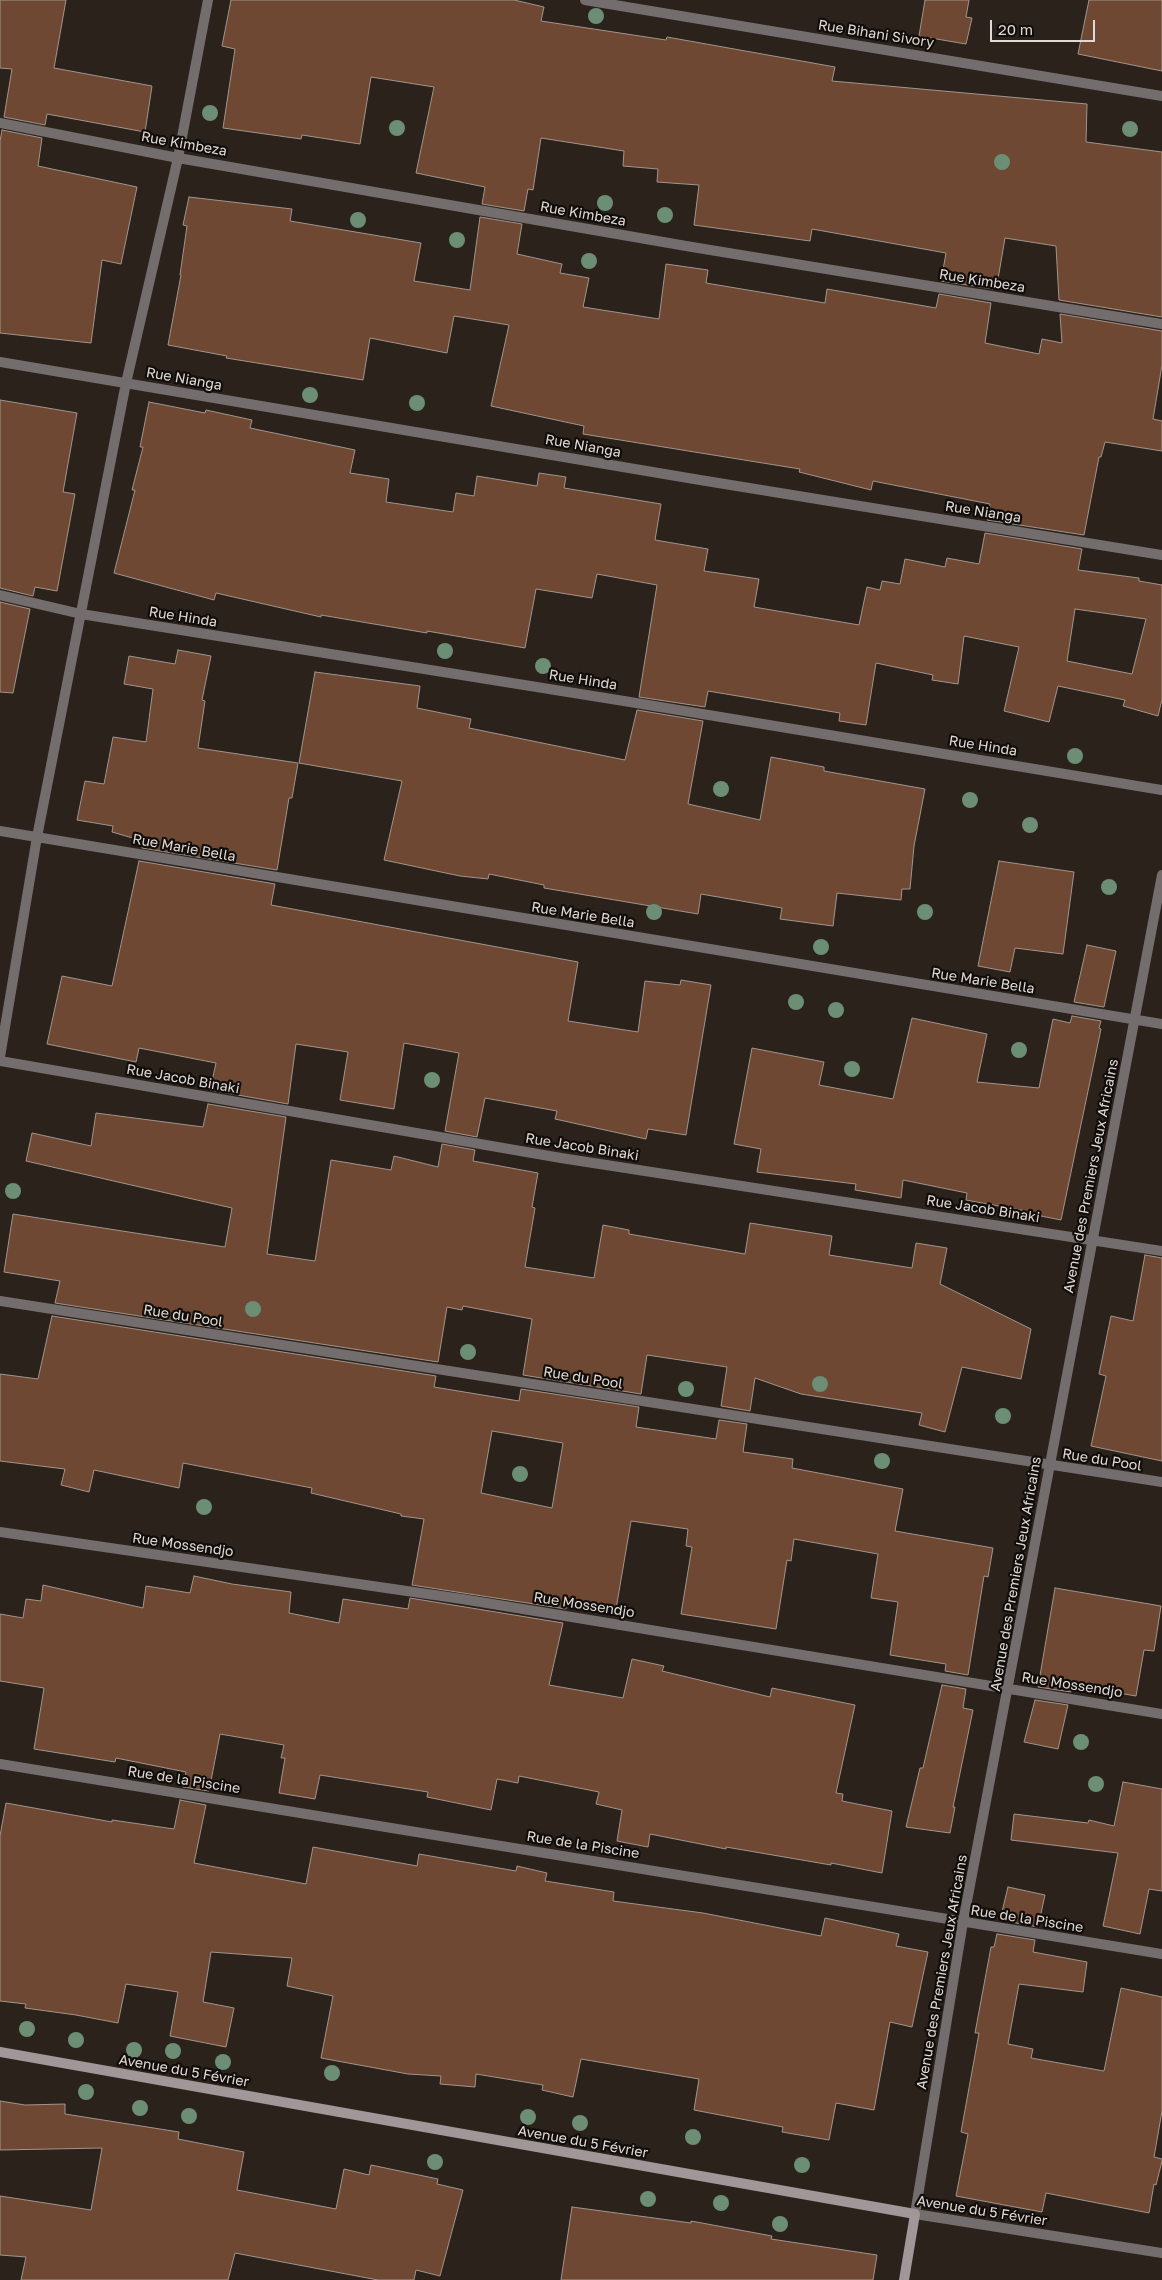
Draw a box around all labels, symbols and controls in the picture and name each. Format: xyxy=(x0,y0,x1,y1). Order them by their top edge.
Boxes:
scale bar xyxy=(992,10,1097,42)
street label: Rue Bihani Sivory xyxy=(817,17,935,51)
text: 20 m xyxy=(998,20,1033,38)
street label: Rue Kimbeza xyxy=(140,128,228,160)
street label: Rue Kimbeza xyxy=(539,198,627,230)
street label: Rue Kimbeza xyxy=(938,266,1026,296)
street label: Rue Nianga xyxy=(145,364,223,394)
street label: Rue Nianga xyxy=(544,431,622,461)
street label: Rue Nianga xyxy=(944,498,1022,526)
street label: Rue Hinda xyxy=(148,603,218,631)
street label: Rue Hinda xyxy=(548,666,618,694)
street label: Rue Hinda xyxy=(948,732,1018,760)
street label: Rue Marie Bella xyxy=(131,831,237,865)
street label: Rue Marie Bella xyxy=(530,899,636,931)
street label: Rue Marie Bella xyxy=(930,965,1036,997)
street label: Avenue des Premiers Jeux Africains xyxy=(1060,1058,1122,1294)
street label: Rue Jacob Binaki xyxy=(125,1061,241,1097)
street label: Rue Jacob Binaki xyxy=(524,1130,640,1164)
street label: Rue Jacob Binaki xyxy=(925,1192,1041,1226)
street label: Rue du Pool xyxy=(142,1301,224,1331)
street label: Rue du Pool xyxy=(542,1363,624,1393)
street label: Rue du Pool xyxy=(1061,1445,1143,1475)
street label: Avenue des Premiers Jeux Africains xyxy=(987,1455,1045,1693)
street label: Rue Mossendjo xyxy=(131,1530,235,1560)
street label: Rue Mossendjo xyxy=(532,1589,636,1621)
street label: Rue Mossendjo xyxy=(1020,1669,1124,1701)
street label: Rue de la Piscine xyxy=(126,1763,242,1797)
street label: Rue de la Piscine xyxy=(525,1828,641,1862)
street label: Avenue des Premiers Jeux Africains xyxy=(913,1853,971,2091)
street label: Rue de la Piscine xyxy=(969,1902,1085,1936)
street label: Avenue du 5 Février xyxy=(118,2051,250,2091)
street label: Avenue du 5 Février xyxy=(517,2122,649,2162)
street label: Avenue du 5 Février xyxy=(916,2192,1048,2230)

